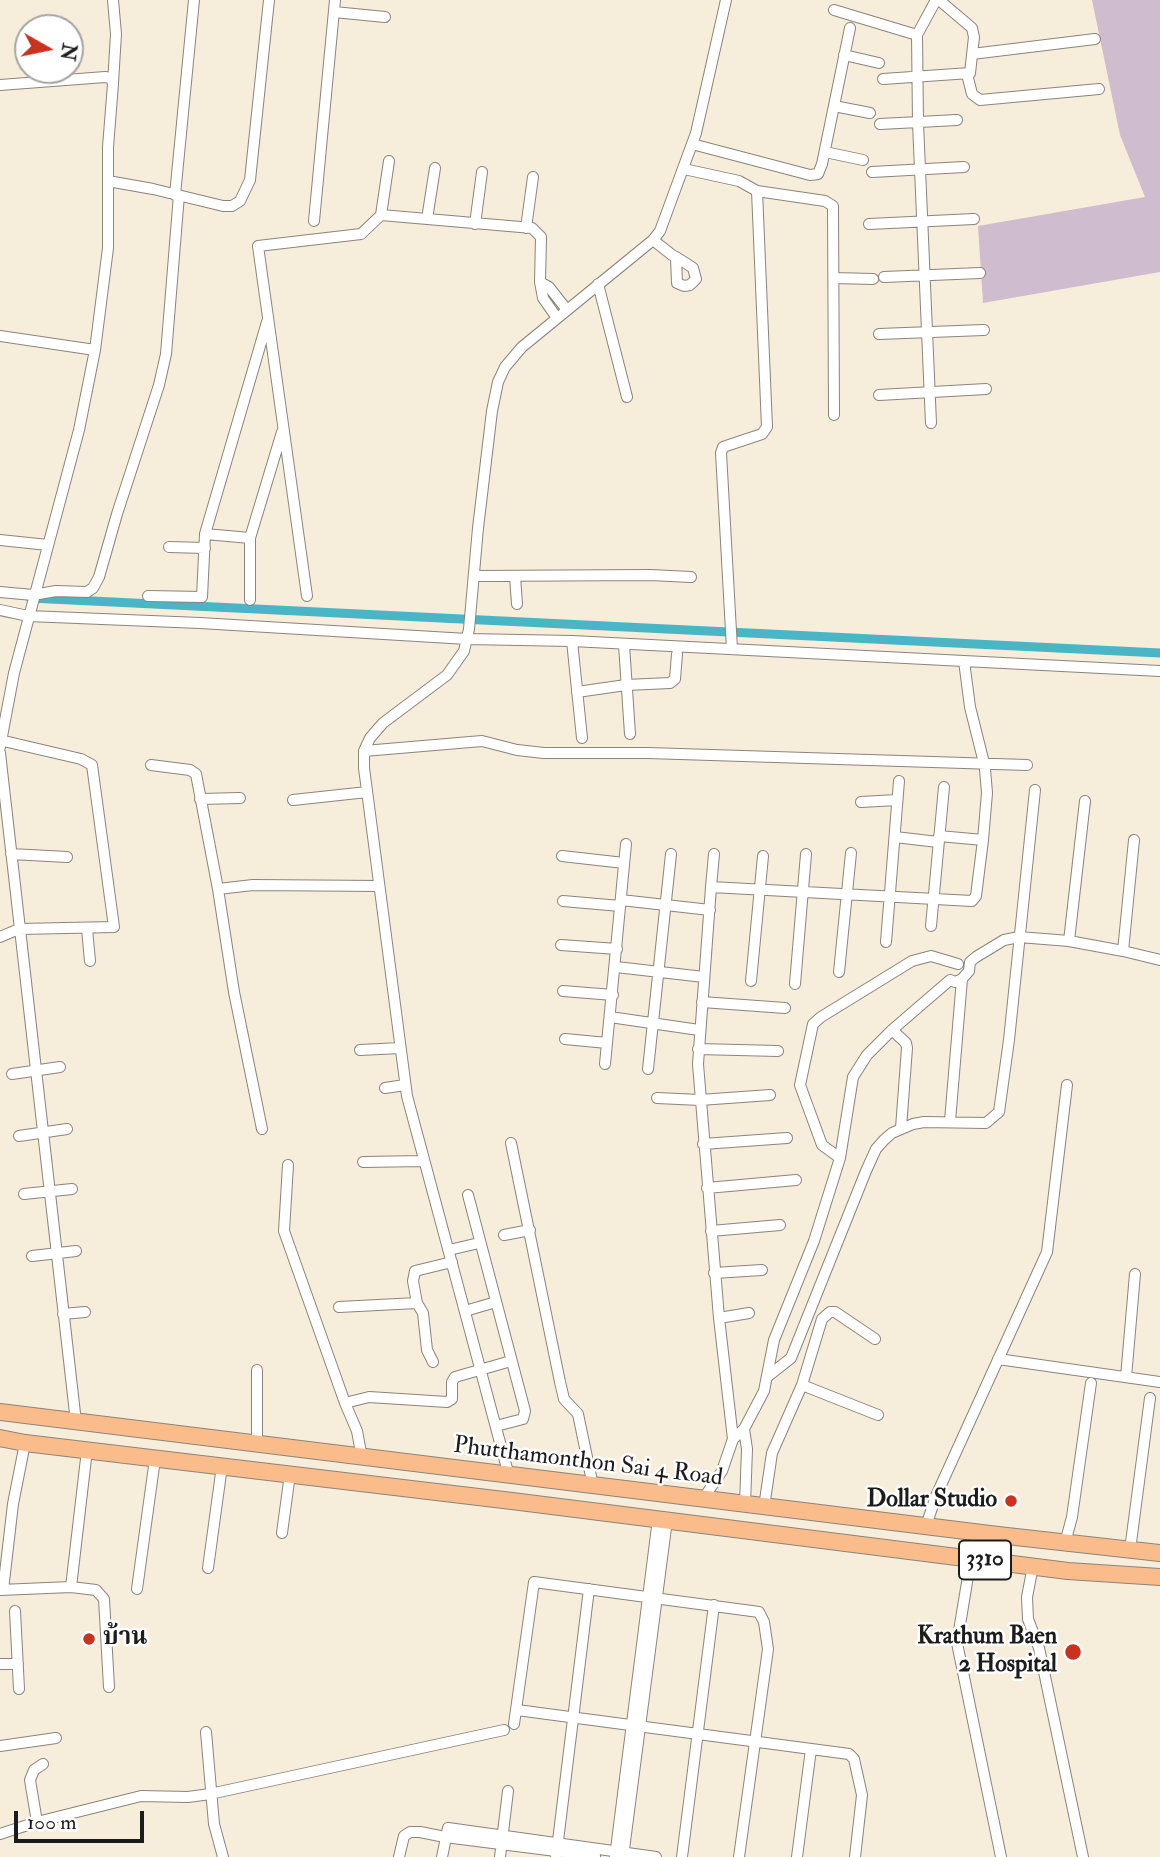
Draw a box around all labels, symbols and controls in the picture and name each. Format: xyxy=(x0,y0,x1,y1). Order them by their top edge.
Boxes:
north arrow xyxy=(14,14,84,84)
text: N xyxy=(55,42,81,62)
street label: Phutthamonthon Sai 4 Road xyxy=(452,1432,724,1494)
place label: Dollar Studio xyxy=(867,1487,997,1515)
marker: Dollar Studio xyxy=(1003,1493,1019,1509)
road number: 3310 xyxy=(959,1540,1011,1580)
place label: Krathum Baen 2 Hospital xyxy=(917,1624,1057,1680)
place label: บ้าน xyxy=(103,1625,147,1653)
marker: บ้าน xyxy=(81,1631,97,1647)
marker: Krathum Baen 2 Hospital xyxy=(1063,1642,1083,1662)
scale bar xyxy=(18,1798,147,1842)
text: 100 m xyxy=(27,1809,77,1836)

